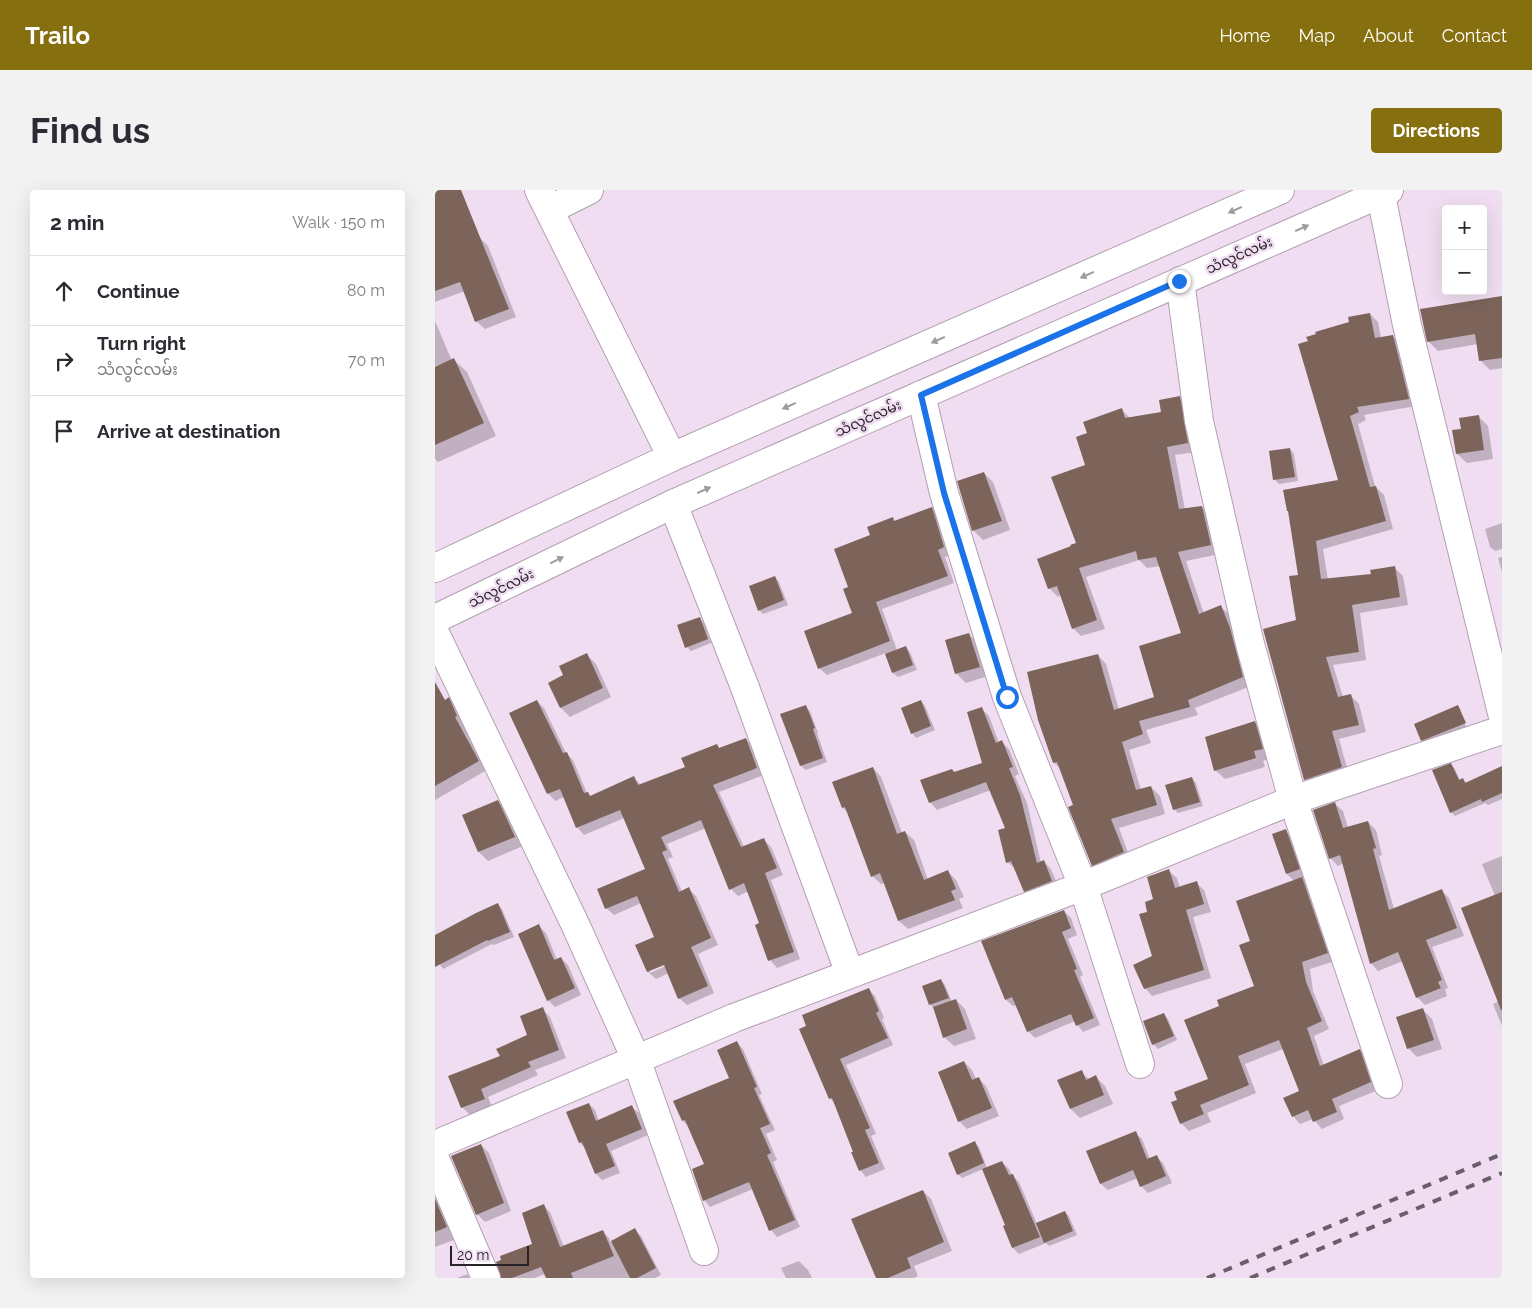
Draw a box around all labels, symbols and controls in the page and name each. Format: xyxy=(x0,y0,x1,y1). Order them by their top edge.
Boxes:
text: Trailo xyxy=(25,21,90,50)
text: Home xyxy=(1219,25,1270,46)
text: Map xyxy=(1298,25,1335,46)
text: About xyxy=(1363,25,1414,46)
text: Contact xyxy=(1442,25,1507,46)
button: Directions xyxy=(1371,108,1502,153)
text: Find us xyxy=(30,110,150,151)
map controls xyxy=(1442,205,1487,295)
button: + xyxy=(1442,205,1487,250)
one-way arrow xyxy=(1228,206,1242,214)
text: 2 min xyxy=(50,210,104,235)
text: Walk · 150 m xyxy=(292,213,385,232)
one-way arrow xyxy=(1295,223,1309,231)
street label: သံလွင်လမ်း xyxy=(1203,231,1276,279)
button: − xyxy=(1442,250,1487,295)
route end xyxy=(1168,270,1191,293)
one-way arrow xyxy=(1080,271,1094,279)
icon: ahead xyxy=(50,277,78,305)
text: Continue xyxy=(97,280,180,302)
text: 80 m xyxy=(347,281,385,300)
text: Turn right xyxy=(97,332,186,354)
one-way arrow xyxy=(931,337,945,345)
icon: right xyxy=(50,347,78,375)
text: 70 m xyxy=(348,351,385,370)
text: သံလွင်လမ်း xyxy=(97,360,178,379)
street label: သံလွင်လမ်း xyxy=(832,394,905,442)
one-way arrow xyxy=(782,402,796,410)
icon: arrive xyxy=(50,417,78,445)
text: Arrive at destination xyxy=(97,420,281,442)
one-way arrow xyxy=(697,485,711,493)
one-way arrow xyxy=(550,556,565,564)
street label: သံလွင်လမ်း xyxy=(465,564,538,613)
route start xyxy=(996,686,1019,709)
scale bar xyxy=(450,1243,529,1266)
text: 20 m xyxy=(457,1247,489,1263)

